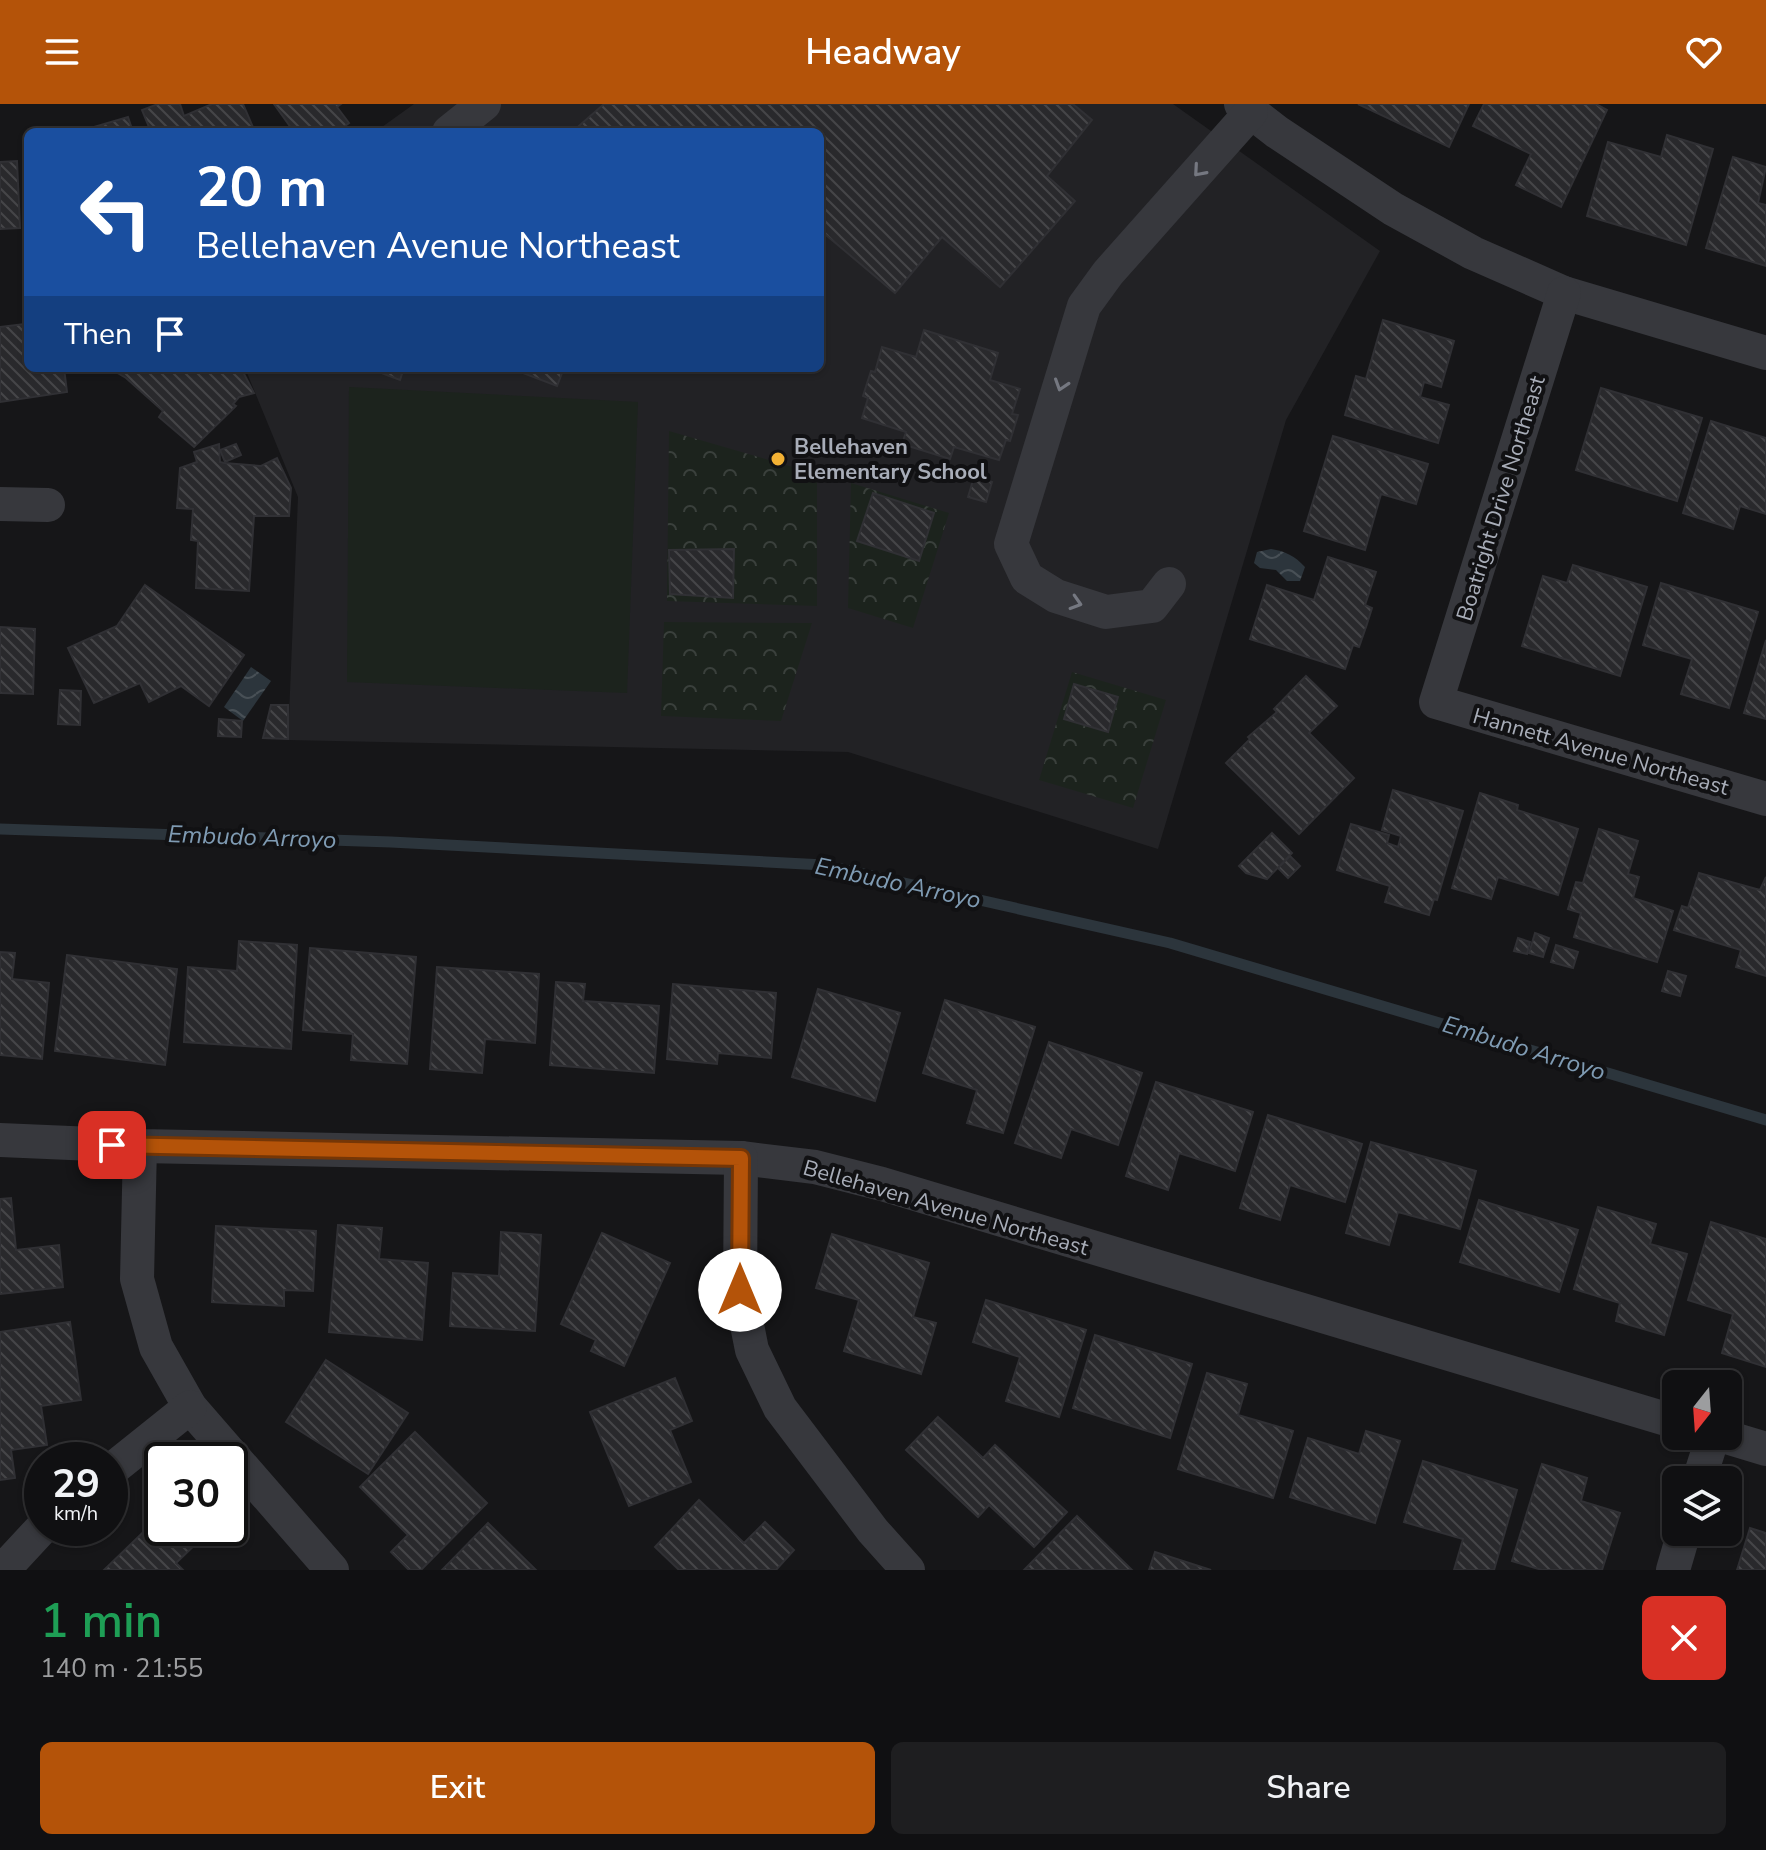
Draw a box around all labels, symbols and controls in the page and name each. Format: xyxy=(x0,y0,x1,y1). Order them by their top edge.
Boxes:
text: Headway xyxy=(805,28,961,77)
icon: menu xyxy=(40,30,84,74)
icon: heart xyxy=(1682,30,1726,74)
text: 20 m xyxy=(196,149,327,226)
icon: left xyxy=(64,160,168,264)
one-way arrow xyxy=(1195,161,1209,176)
text: Bellehaven Avenue Northeast xyxy=(196,222,680,271)
icon: arrive xyxy=(148,312,192,356)
text: Then xyxy=(64,314,132,355)
street label: Boatright Drive Northeast xyxy=(1449,372,1553,624)
one-way arrow xyxy=(1055,377,1071,391)
place label: Bellehaven Elementary School xyxy=(794,432,987,487)
marker: Bellehaven Elementary School xyxy=(769,450,787,468)
one-way arrow xyxy=(1069,594,1083,610)
street label: Hannett Avenue Northeast xyxy=(1469,701,1733,803)
water label: Embudo Arroyo xyxy=(167,818,337,856)
water label: Embudo Arroyo xyxy=(812,850,984,916)
water label: Embudo Arroyo xyxy=(1439,1008,1609,1088)
pin xyxy=(78,1111,146,1179)
icon: arrive xyxy=(90,1123,134,1167)
street label: Bellehaven Avenue Northeast xyxy=(800,1153,1092,1263)
position arrow xyxy=(698,1248,782,1332)
north arrow xyxy=(1662,1370,1742,1450)
map controls xyxy=(1662,1370,1742,1546)
speed limit sign: 30 xyxy=(144,1442,248,1546)
text: 29 xyxy=(52,1457,100,1511)
button: layers xyxy=(1662,1466,1742,1546)
text: km/h xyxy=(54,1500,98,1527)
text: 1 min xyxy=(40,1588,162,1654)
button: close xyxy=(1642,1596,1726,1680)
text: 140 m · 21:55 xyxy=(40,1651,203,1686)
button: Exit xyxy=(40,1742,875,1834)
button: Share xyxy=(891,1742,1726,1834)

